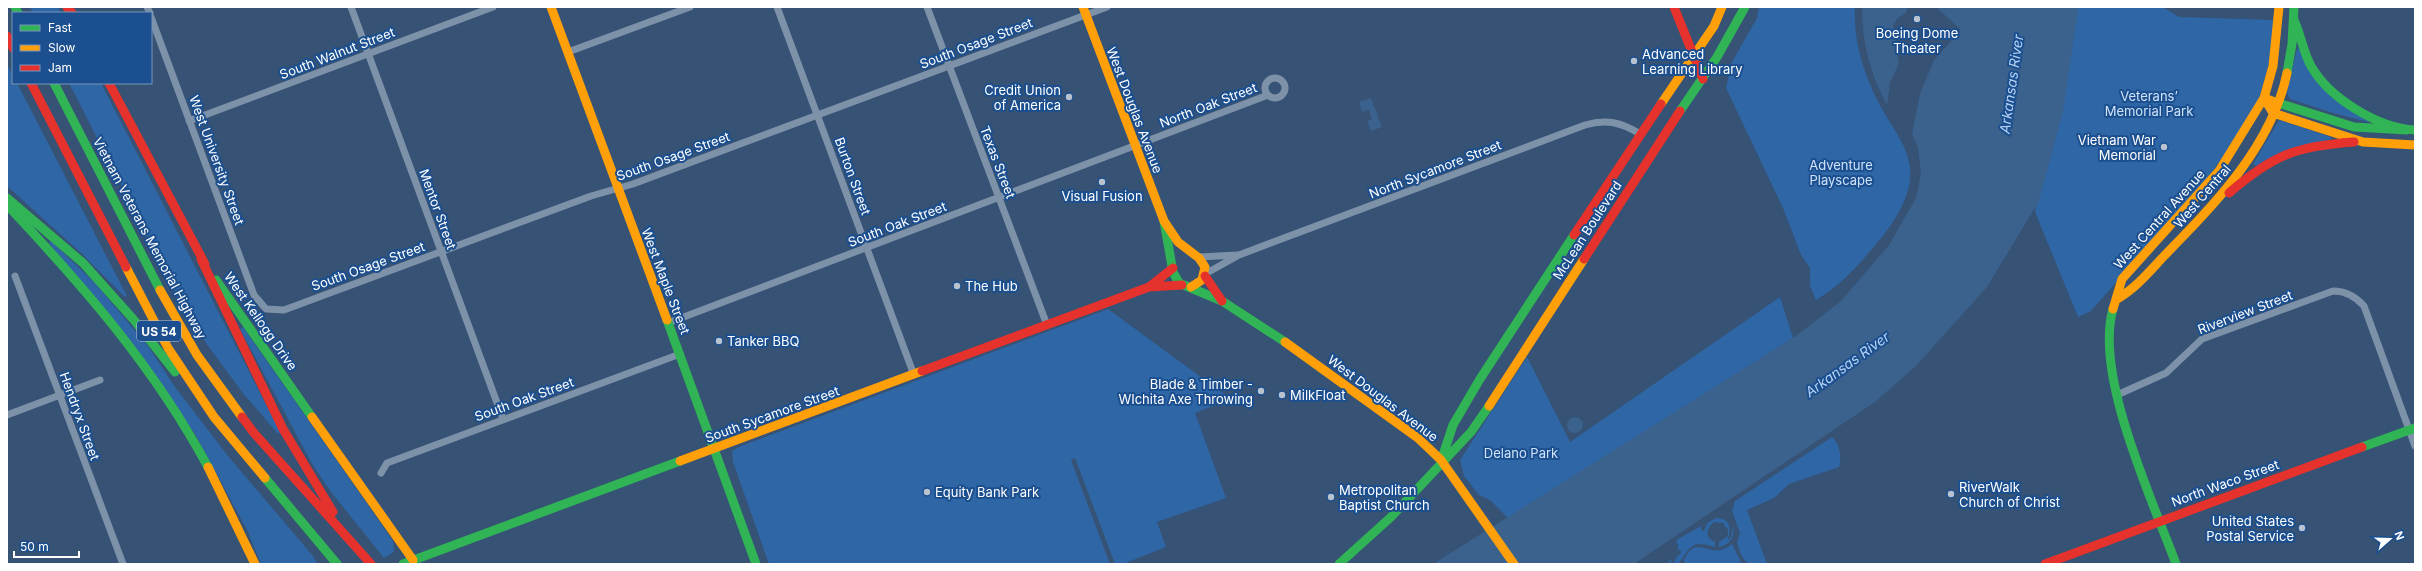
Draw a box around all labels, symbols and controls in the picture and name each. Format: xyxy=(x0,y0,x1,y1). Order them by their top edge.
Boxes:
legend xyxy=(12,12,152,84)
street label: South Osage Street xyxy=(917,14,1035,72)
marker: Boeing Dome Theater xyxy=(1912,14,1922,24)
text: Fast xyxy=(48,20,72,35)
street label: South Walnut Street xyxy=(277,24,397,82)
place label: Boeing Dome Theater xyxy=(1876,25,1958,56)
water label: Arkansas River xyxy=(1995,33,2026,136)
text: Slow xyxy=(48,40,76,55)
street label: West Douglas Avenue xyxy=(1104,45,1166,175)
place label: Advanced Learning Library xyxy=(1642,46,1743,77)
marker: Advanced Learning Library xyxy=(1629,56,1639,66)
text: Jam xyxy=(48,60,72,75)
street label: North Oak Street xyxy=(1157,79,1259,131)
place label: Credit Union of America xyxy=(984,82,1061,113)
park label: Veterans’ Memorial Park xyxy=(2105,88,2193,119)
marker: Credit Union of America xyxy=(1064,92,1074,102)
street label: West University Street xyxy=(186,93,248,227)
street label: Texas Street xyxy=(977,124,1019,200)
street label: South Osage Street xyxy=(614,128,732,184)
place label: Vietnam War Memorial xyxy=(2078,132,2156,163)
street label: Vietnam Veterans Memorial Highway xyxy=(90,134,210,342)
street label: Burton Street xyxy=(832,135,874,217)
street label: North Sycamore Street xyxy=(1367,136,1503,202)
marker: Vietnam War Memorial xyxy=(2159,142,2169,152)
park label: Adventure Playscape xyxy=(1809,157,1873,188)
street label: West Central xyxy=(2170,161,2234,231)
street label: West Central Avenue xyxy=(2110,166,2208,272)
street label: Mentor Street xyxy=(416,167,460,251)
marker: Visual Fusion xyxy=(1097,177,1107,187)
street label: McLean Boulevard xyxy=(1549,178,1625,282)
place label: Visual Fusion xyxy=(1061,188,1143,204)
street label: South Oak Street xyxy=(846,198,948,250)
street label: West Maple Street xyxy=(638,226,694,336)
street label: South Osage Street xyxy=(309,238,427,294)
street label: West Kellogg Drive xyxy=(221,269,301,373)
place label: The Hub xyxy=(965,278,1018,294)
marker: The Hub xyxy=(952,281,962,291)
street label: Riverview Street xyxy=(2195,287,2295,337)
road number: US 54 xyxy=(137,321,181,341)
water label: Arkansas River xyxy=(1801,327,1893,401)
place label: Tanker BBQ xyxy=(727,333,799,349)
marker: Tanker BBQ xyxy=(714,336,724,346)
street label: West Douglas Avenue xyxy=(1325,351,1441,445)
street label: Hendryx Street xyxy=(57,370,103,462)
street label: South Oak Street xyxy=(472,374,576,424)
place label: Blade & Timber - WIchita Axe Throwing xyxy=(1118,376,1253,407)
street label: South Sycamore Street xyxy=(703,382,841,446)
marker: Blade & Timber - WIchita Axe Throwing xyxy=(1256,386,1266,396)
place label: MilkFloat xyxy=(1290,387,1345,403)
marker: MilkFloat xyxy=(1277,390,1287,400)
park label: Delano Park xyxy=(1484,445,1558,461)
street label: North Waco Street xyxy=(2169,456,2281,510)
place label: RiverWalk Church of Christ xyxy=(1959,479,2060,510)
place label: Metropolitan Baptist Church xyxy=(1339,482,1430,513)
place label: Equity Bank Park xyxy=(935,484,1039,500)
marker: Equity Bank Park xyxy=(922,487,932,497)
marker: RiverWalk Church of Christ xyxy=(1946,489,1956,499)
marker: Metropolitan Baptist Church xyxy=(1326,492,1336,502)
place label: United States Postal Service xyxy=(2206,513,2294,544)
north arrow xyxy=(2370,519,2410,559)
marker: United States Postal Service xyxy=(2297,523,2307,533)
text: N xyxy=(2391,529,2407,542)
scale bar xyxy=(14,533,79,559)
text: 50 m xyxy=(20,539,49,554)

